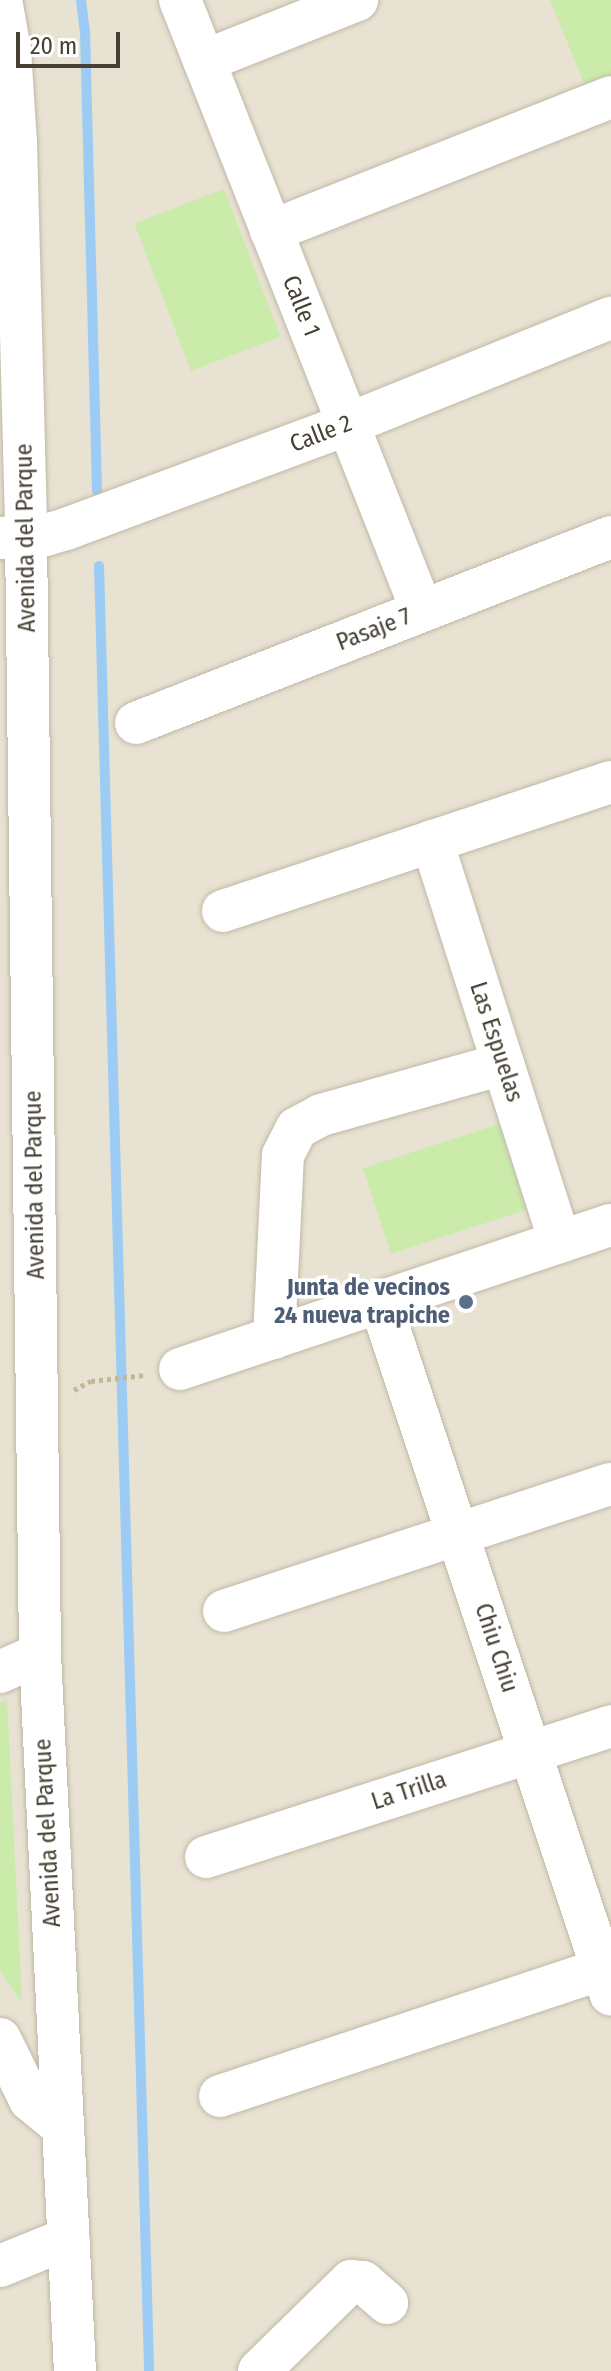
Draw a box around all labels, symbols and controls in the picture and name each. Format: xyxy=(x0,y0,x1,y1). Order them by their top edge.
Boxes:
scale bar xyxy=(20,16,124,66)
text: 20 m xyxy=(30,32,77,60)
street label: Calle 1 xyxy=(276,271,326,341)
street label: Calle 2 xyxy=(286,409,356,459)
street label: Avenida del Parque xyxy=(10,443,42,633)
street label: Pasaje 7 xyxy=(333,603,415,657)
street label: Las Espuelas xyxy=(463,978,529,1106)
street label: Avenida del Parque xyxy=(19,1090,51,1280)
place label: Junta de vecinos 24 nueva trapiche xyxy=(274,1274,450,1330)
marker: Junta de vecinos 24 nueva trapiche xyxy=(457,1293,475,1311)
street label: Chiu Chiu xyxy=(468,1600,524,1696)
street label: Avenida del Parque xyxy=(29,1738,67,1928)
street label: La Trilla xyxy=(368,1765,450,1817)

